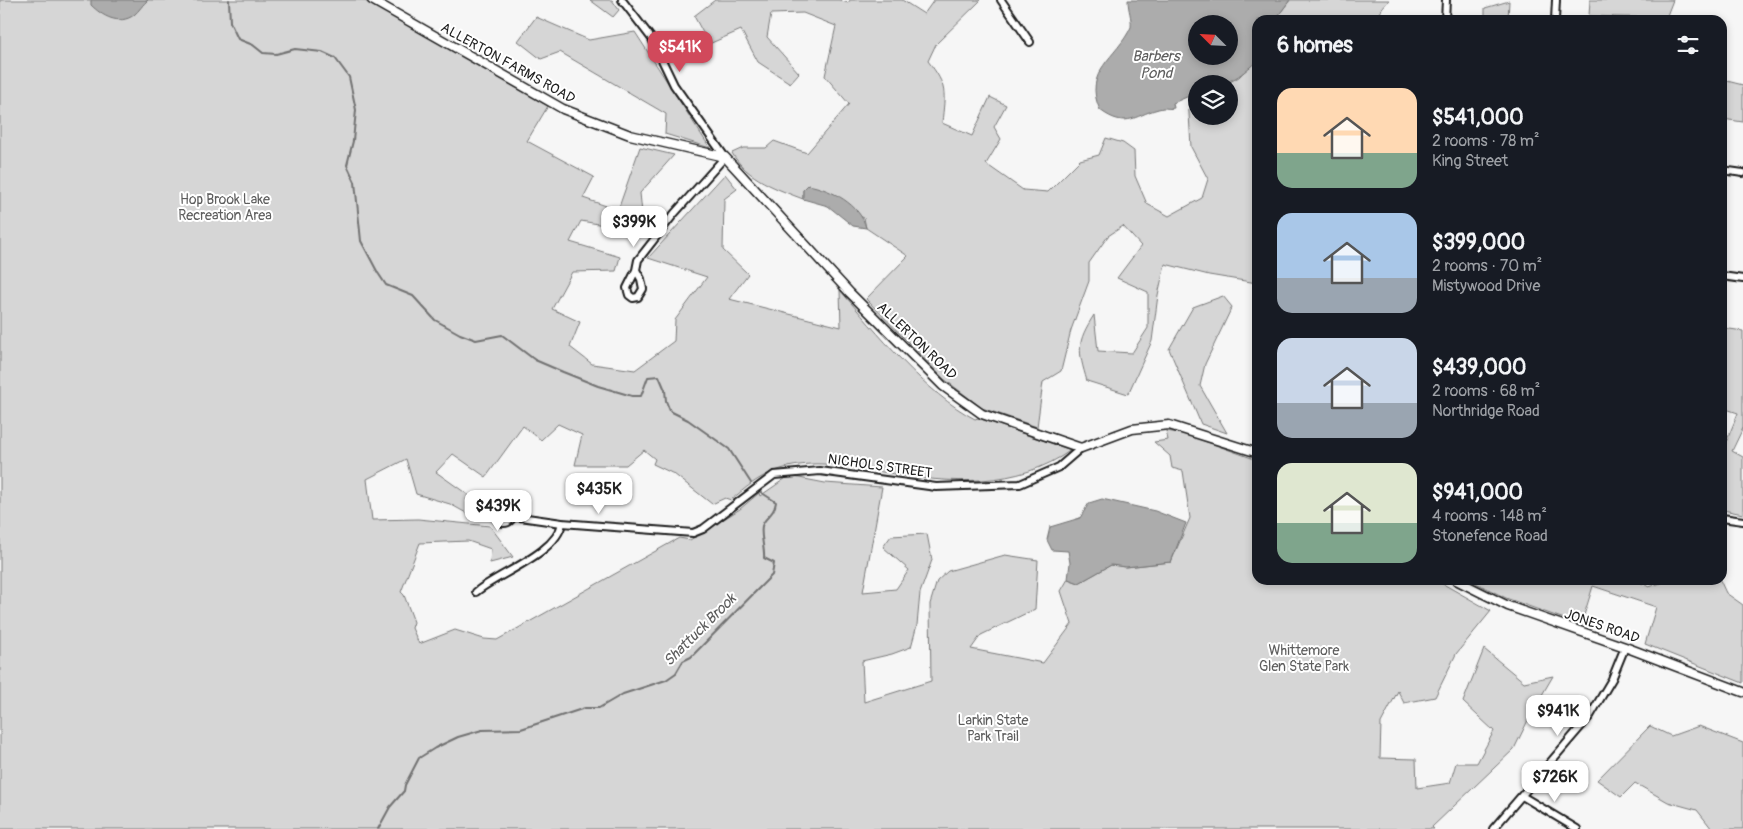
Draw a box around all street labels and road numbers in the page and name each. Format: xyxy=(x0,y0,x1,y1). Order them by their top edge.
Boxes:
street label: ALLERTON FARMS ROAD xyxy=(438,19,578,107)
street label: ALLERTON ROAD xyxy=(874,299,961,383)
street label: NICHOLS STREET xyxy=(827,450,934,482)
street label: JONES ROAD xyxy=(1562,605,1642,647)

